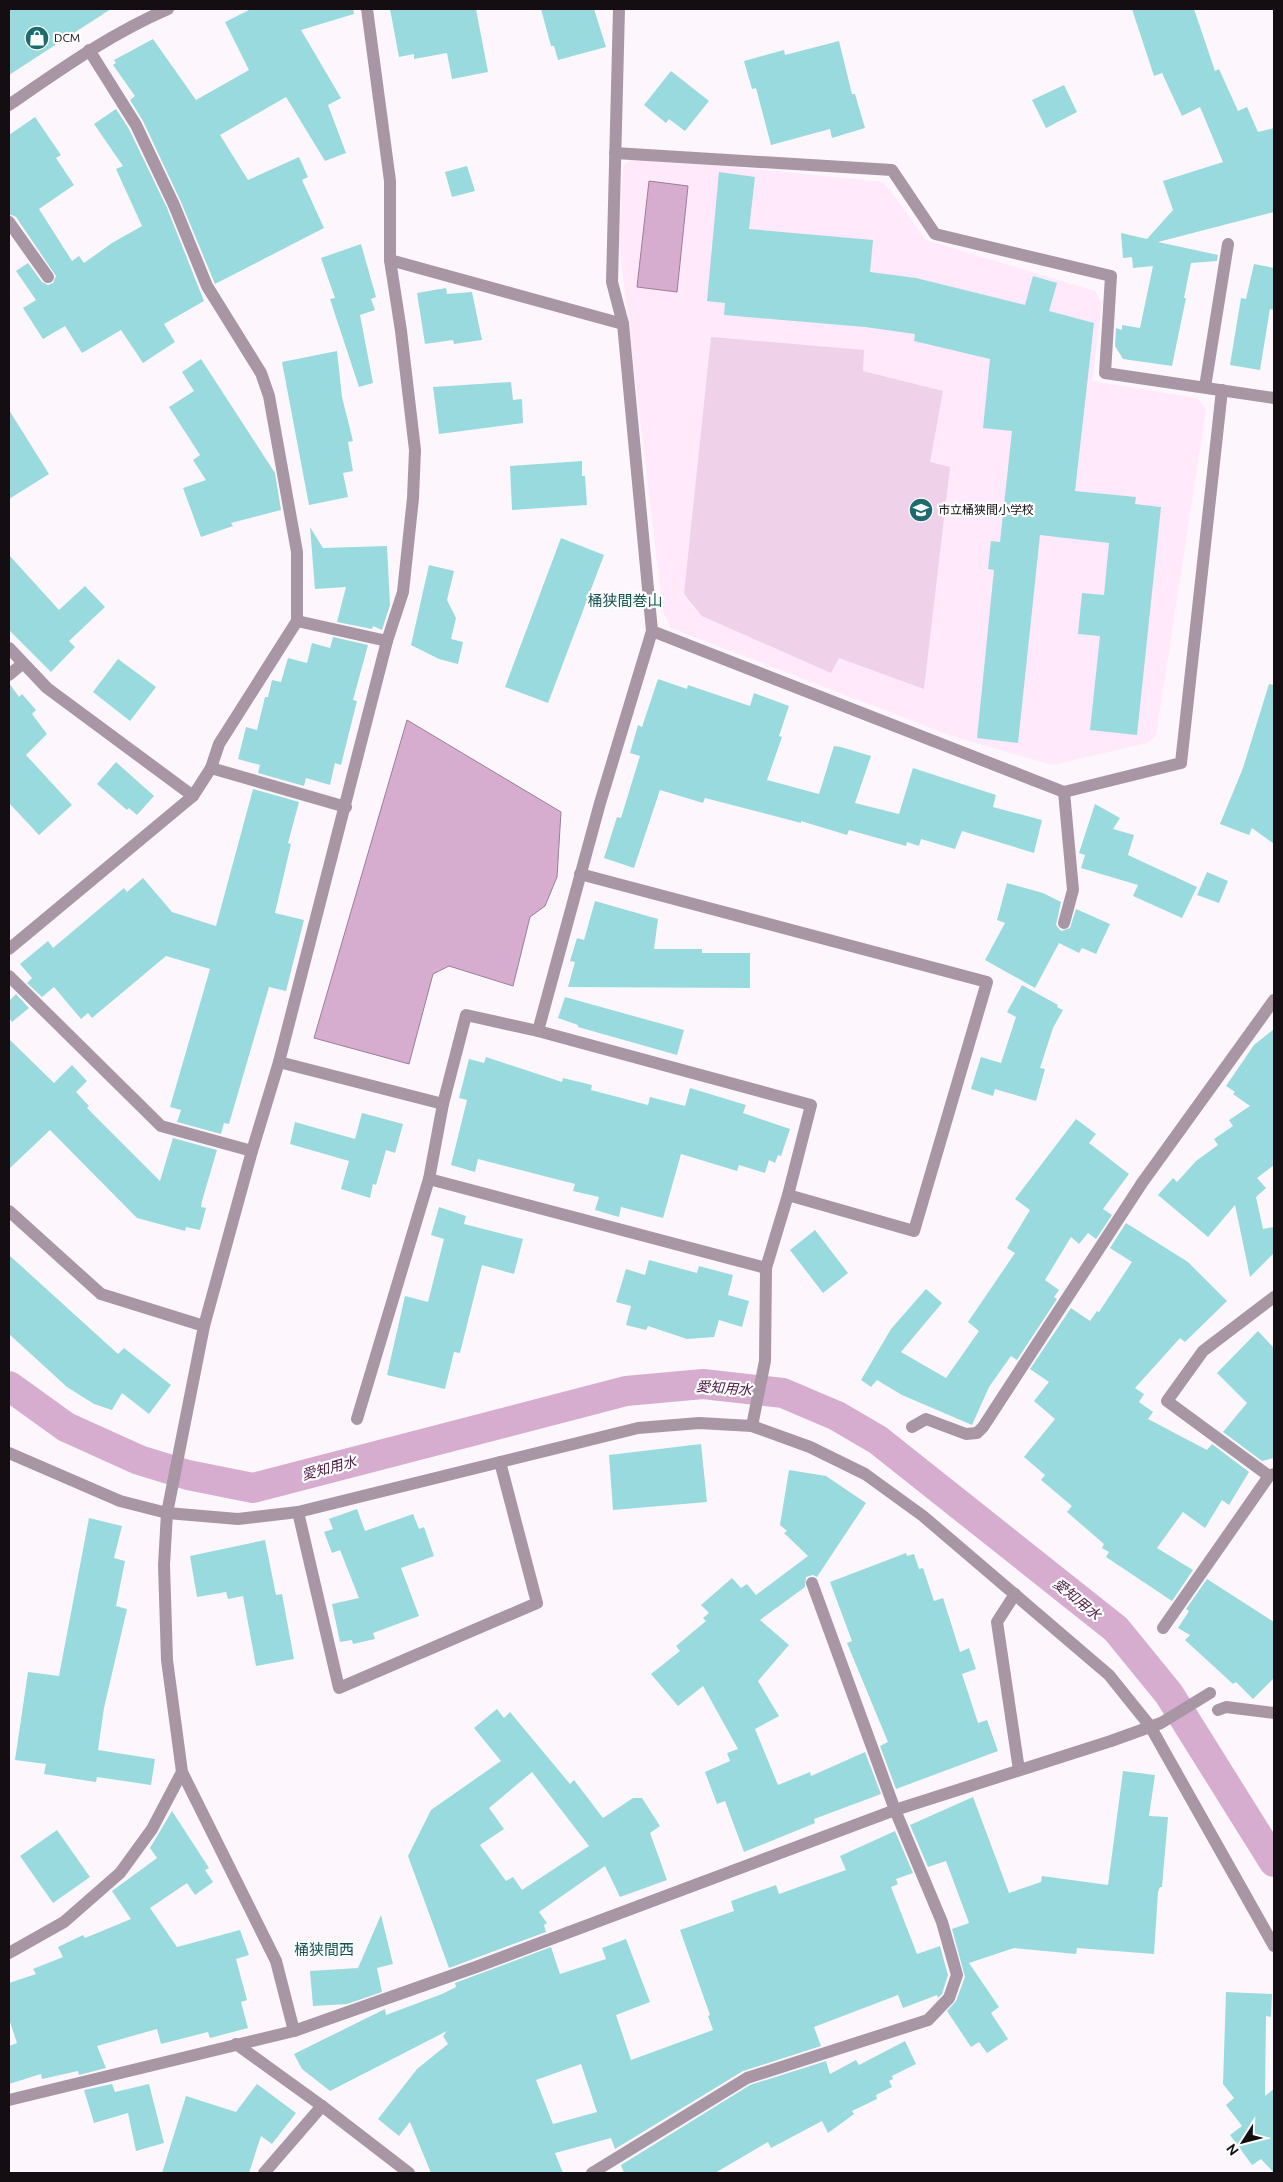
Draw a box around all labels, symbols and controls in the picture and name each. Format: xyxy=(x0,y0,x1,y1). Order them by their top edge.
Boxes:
shop icon: DCM xyxy=(24,25,50,51)
place label: DCM xyxy=(54,31,80,44)
school or university icon: 市立桶狭間小学校 xyxy=(908,497,934,523)
place label: 市立桶狭間小学校 xyxy=(938,503,1034,516)
district label: 桶狭間巻山 xyxy=(587,592,663,609)
water label: 愛知用水 xyxy=(696,1378,754,1398)
water label: 愛知用水 xyxy=(300,1453,360,1483)
water label: 愛知用水 xyxy=(1050,1575,1105,1624)
district label: 桶狭間西 xyxy=(294,1941,354,1958)
north arrow xyxy=(1218,2117,1268,2167)
text: N xyxy=(1223,2141,1242,2159)

